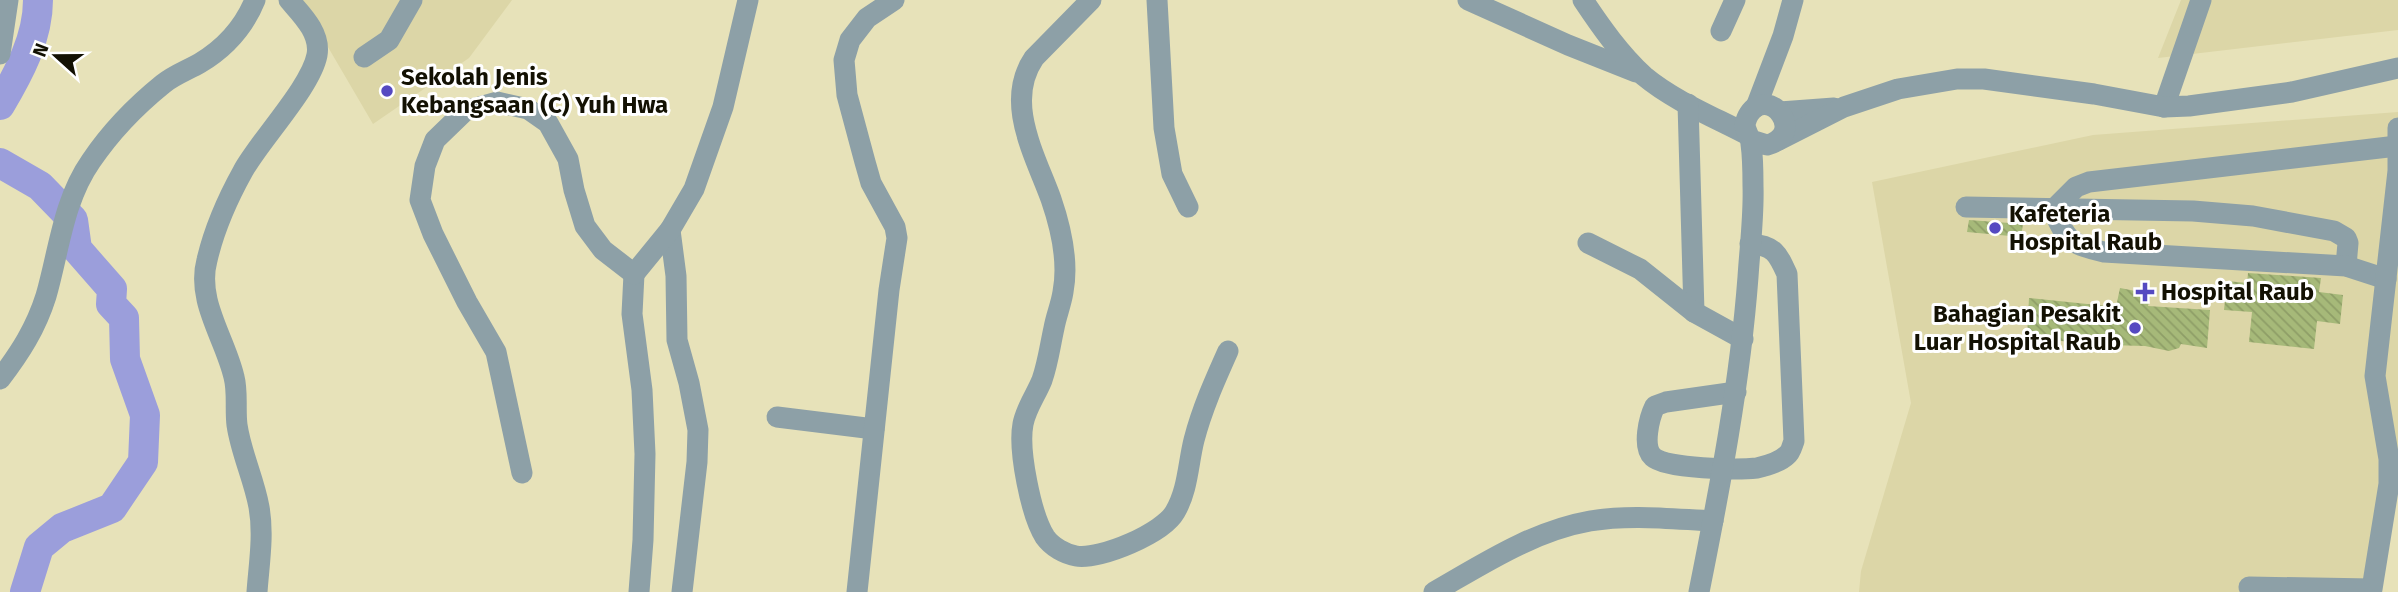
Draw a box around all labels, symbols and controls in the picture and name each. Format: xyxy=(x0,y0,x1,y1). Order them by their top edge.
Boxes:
north arrow xyxy=(21,21,91,91)
text: N xyxy=(28,40,54,60)
place label: Sekolah Jenis Kebangsaan (C) Yuh Hwa xyxy=(401,63,668,119)
marker: Sekolah Jenis Kebangsaan (C) Yuh Hwa xyxy=(379,83,395,99)
place label: Kafeteria Hospital Raub xyxy=(2009,200,2162,256)
marker: Kafeteria Hospital Raub xyxy=(1987,220,2003,236)
place label: Hospital Raub xyxy=(2161,278,2314,306)
marker: Hospital Raub xyxy=(2135,282,2155,302)
place label: Bahagian Pesakit Luar Hospital Raub xyxy=(1914,300,2122,356)
marker: Bahagian Pesakit Luar Hospital Raub xyxy=(2127,320,2143,336)

